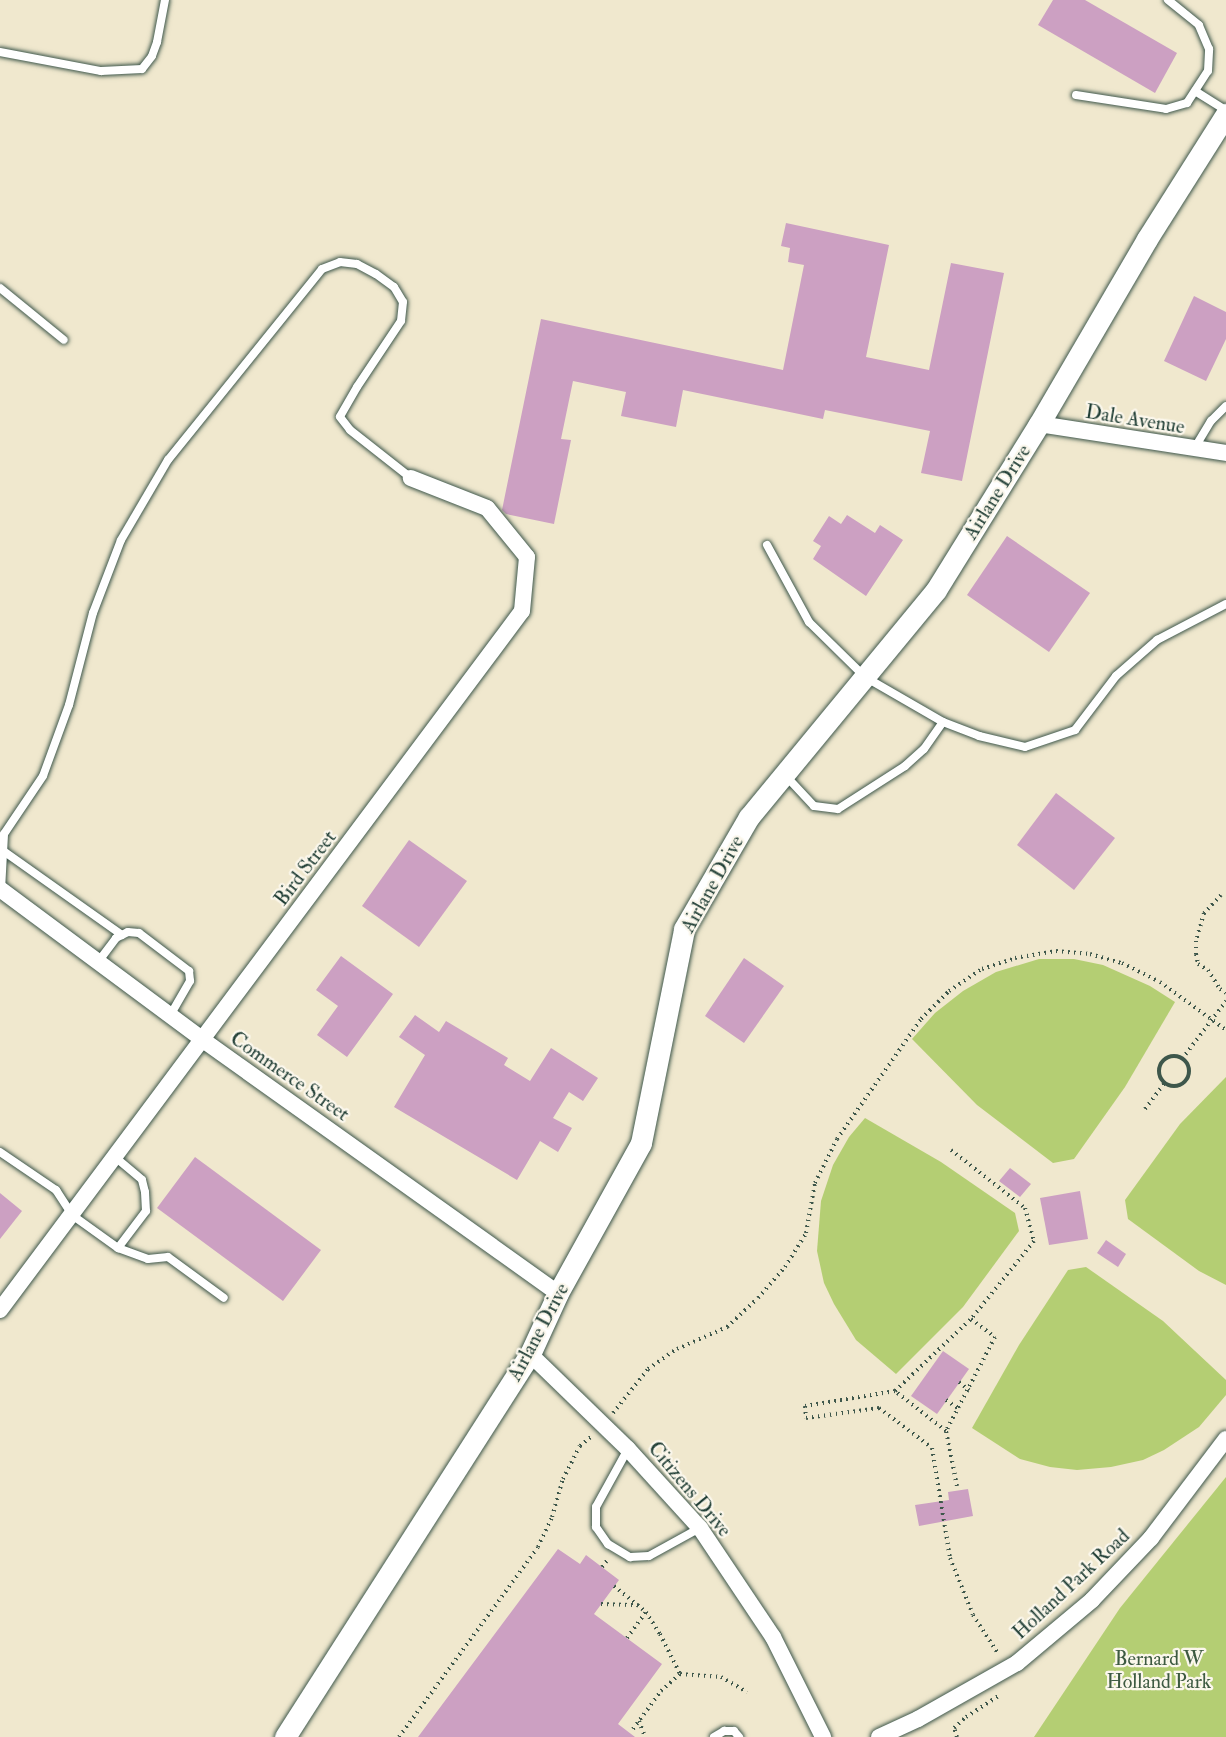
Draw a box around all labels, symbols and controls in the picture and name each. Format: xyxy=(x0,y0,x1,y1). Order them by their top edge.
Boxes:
street label: Dale Avenue xyxy=(1084,399,1186,439)
street label: Airlane Drive xyxy=(958,440,1036,544)
street label: Bird Street xyxy=(269,826,341,910)
street label: Airlane Drive xyxy=(675,831,749,937)
street label: Commerce Street xyxy=(226,1026,354,1126)
street label: Airlane Drive xyxy=(502,1279,574,1385)
street label: Citizens Drive xyxy=(643,1437,737,1541)
street label: Holland Park Road xyxy=(1008,1524,1134,1644)
park label: Bernard W Holland Park xyxy=(1107,1646,1211,1693)

